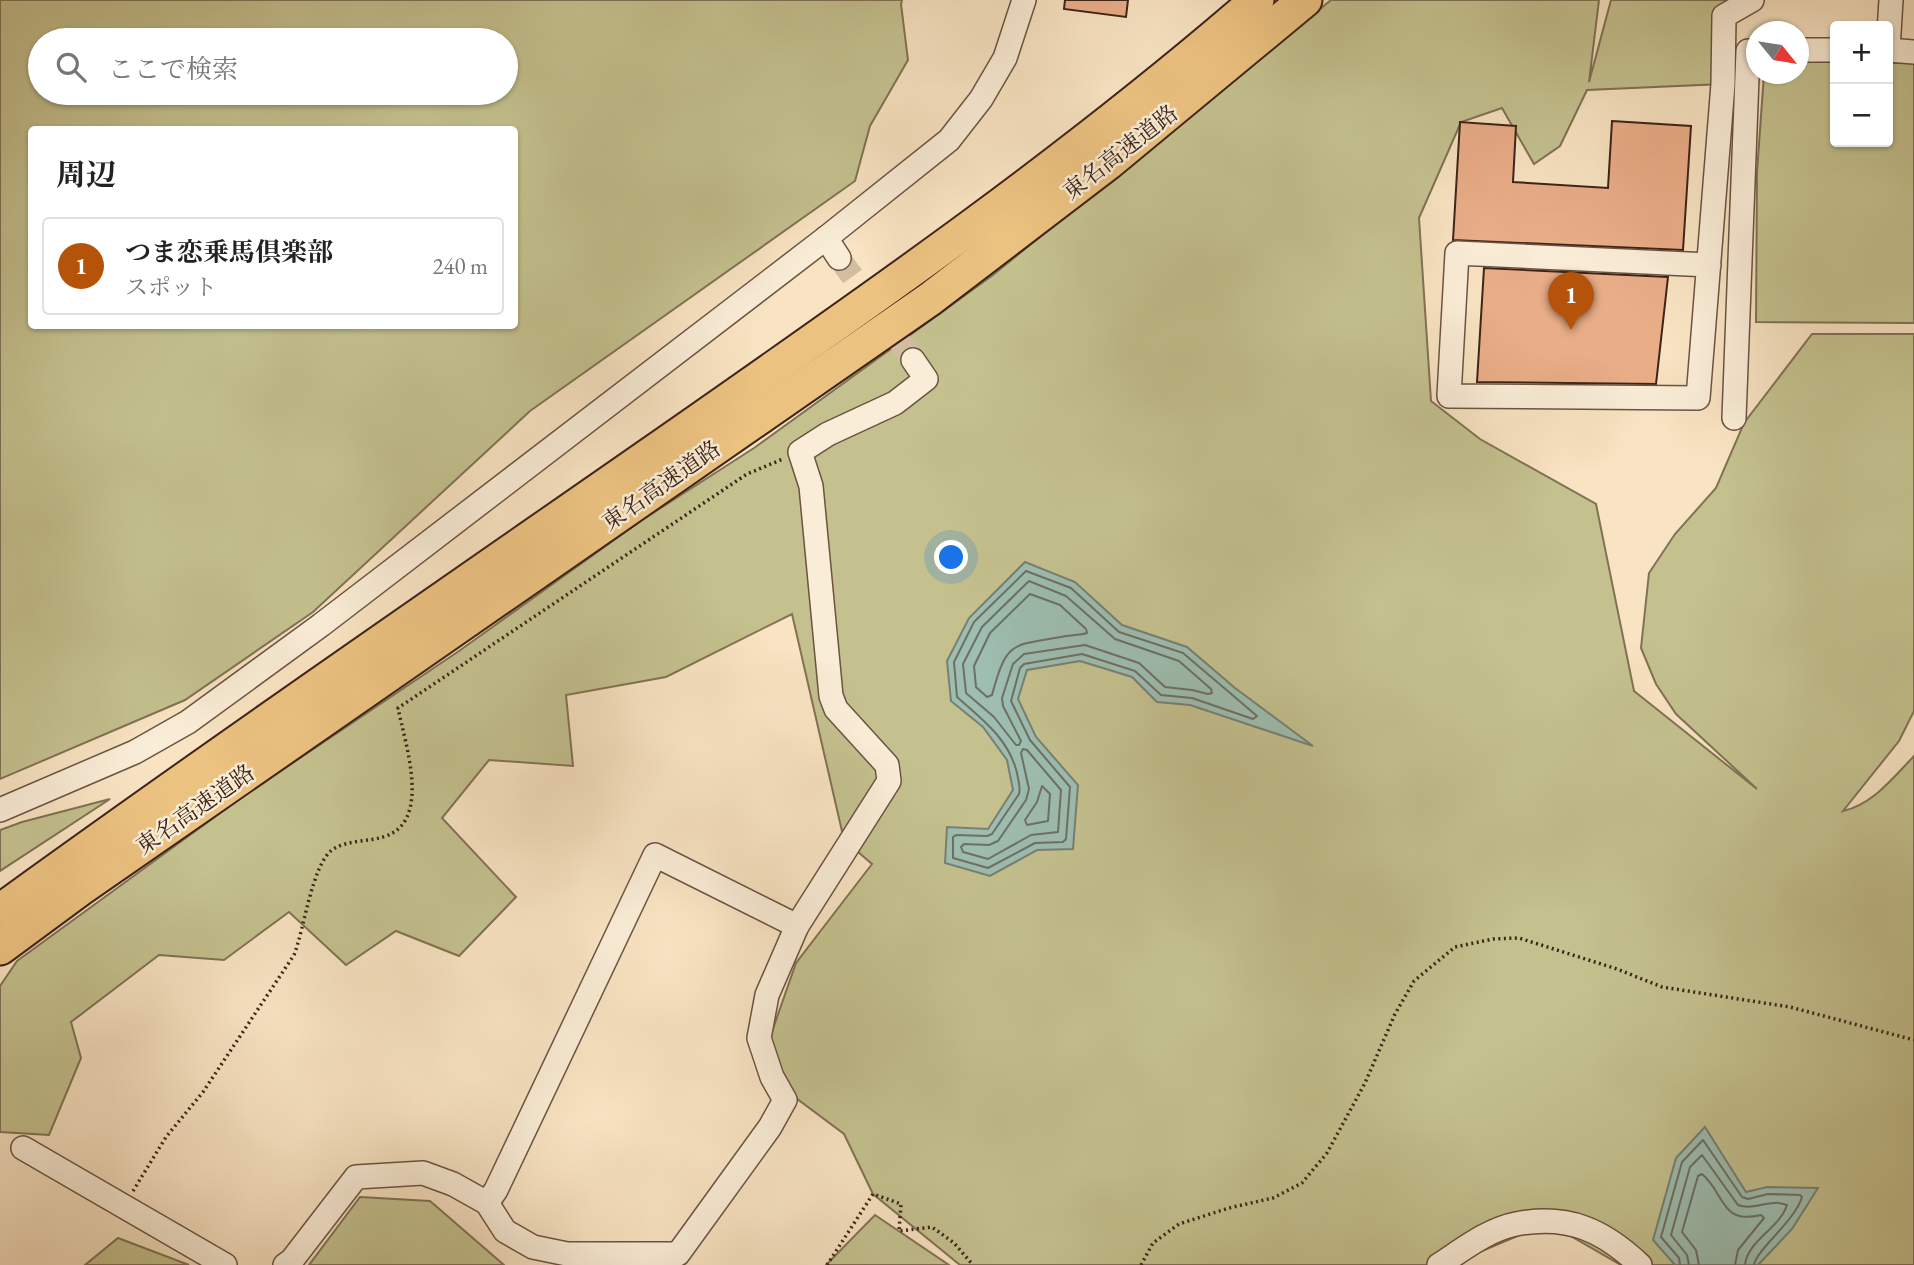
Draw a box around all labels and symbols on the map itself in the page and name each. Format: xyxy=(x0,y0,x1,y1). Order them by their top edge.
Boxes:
north arrow xyxy=(1746,21,1809,84)
street label: 東名高速道路 xyxy=(1056,98,1184,206)
pin: 1 xyxy=(1548,272,1594,330)
street label: 東名高速道路 xyxy=(596,433,726,537)
your location xyxy=(934,540,968,574)
street label: 東名高速道路 xyxy=(130,757,260,861)

